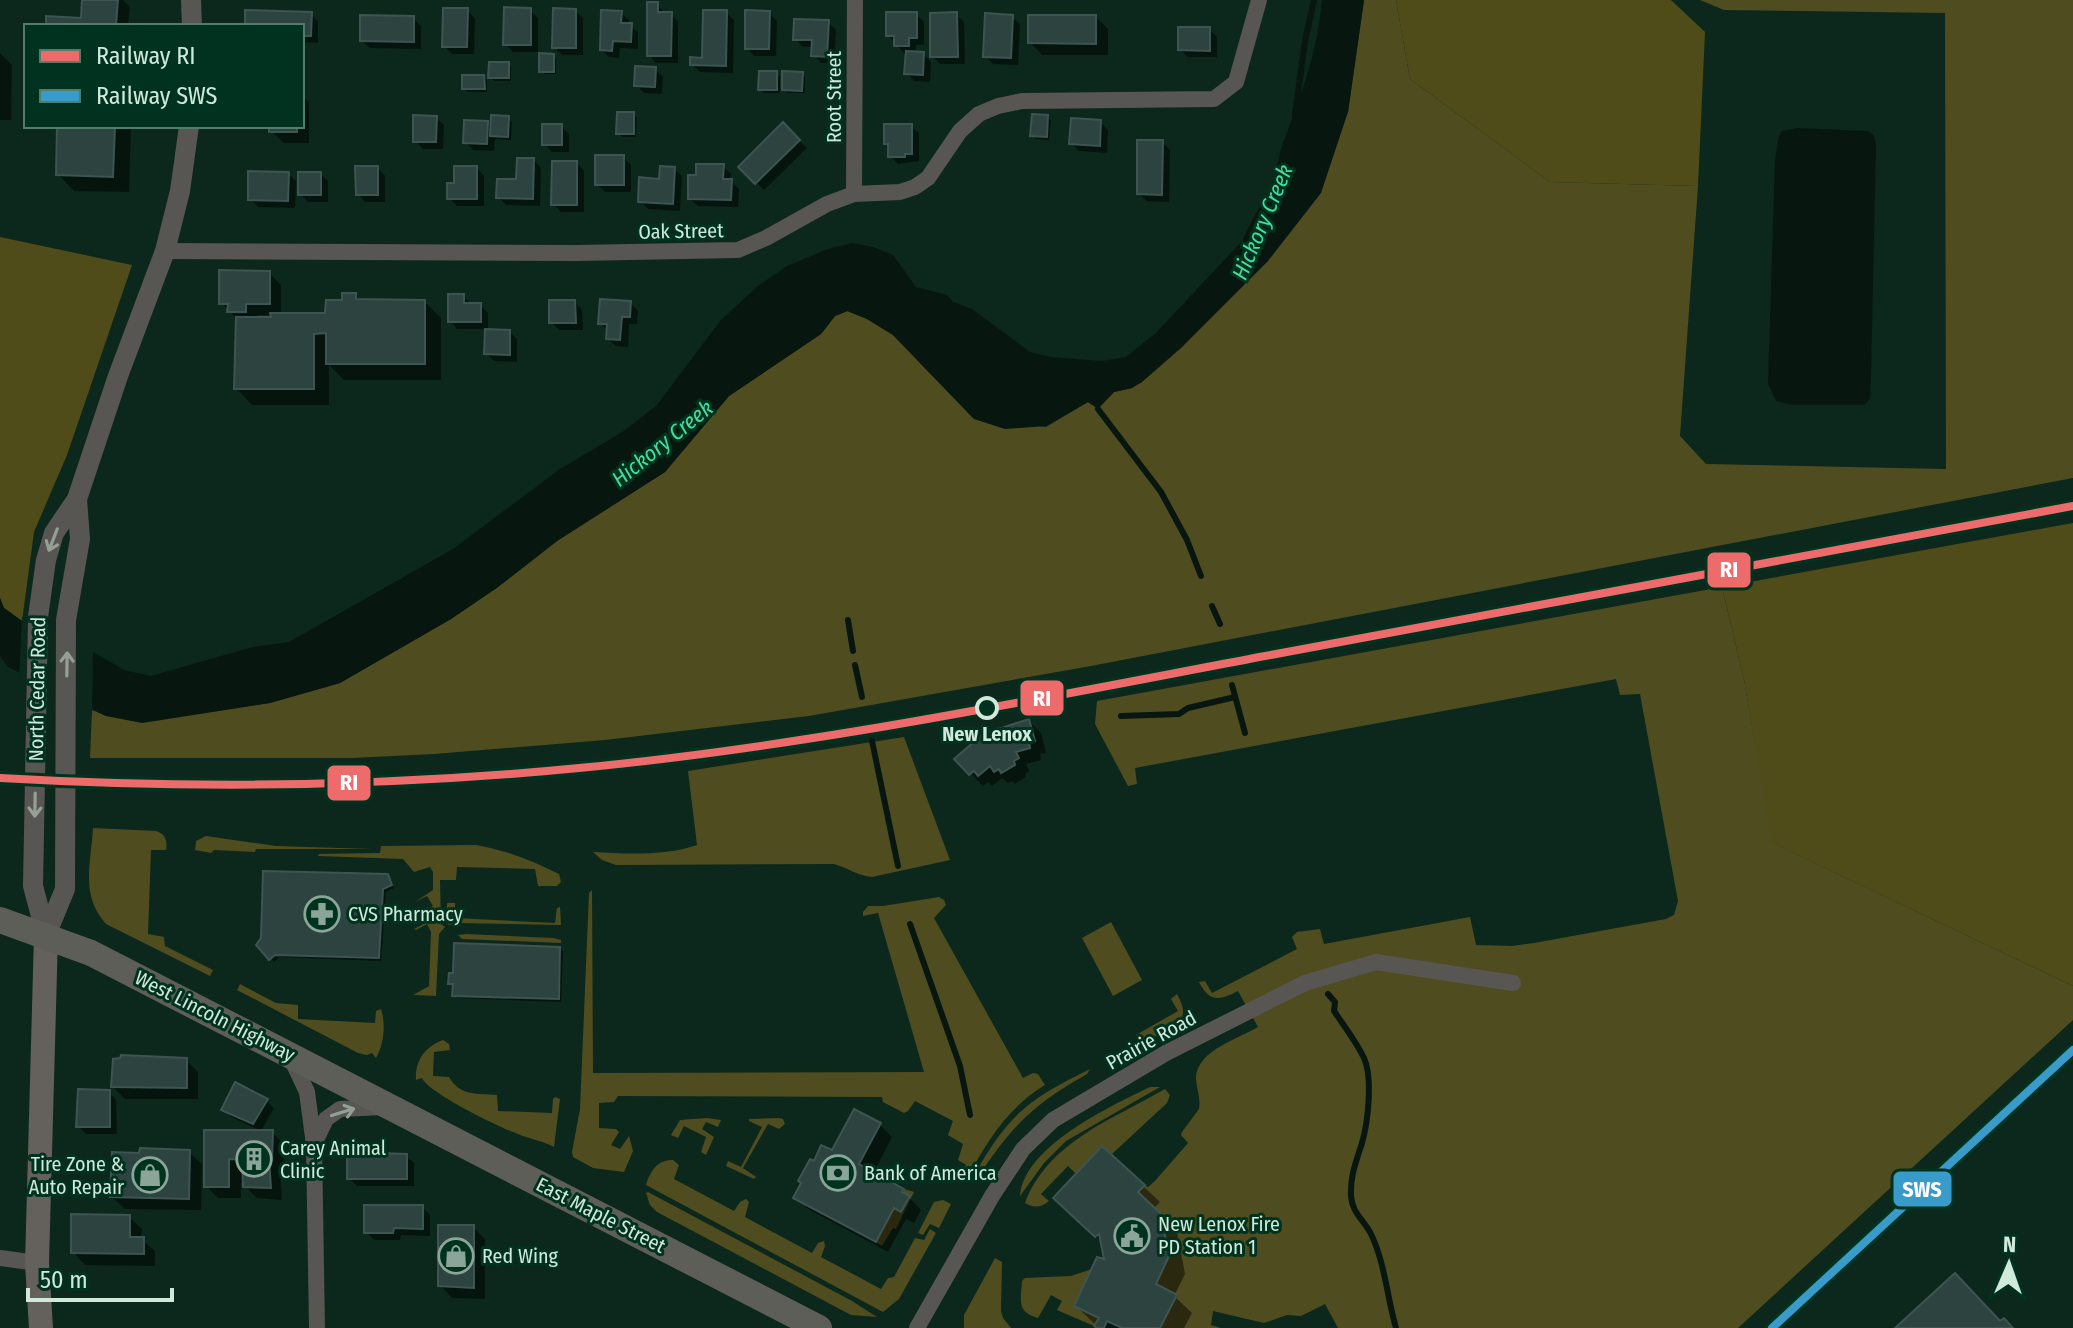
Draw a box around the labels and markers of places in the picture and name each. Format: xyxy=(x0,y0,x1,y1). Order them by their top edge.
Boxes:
marker: New Lenox xyxy=(976,697,998,719)
place label: New Lenox xyxy=(942,722,1032,746)
pharmacy icon: CVS Pharmacy xyxy=(303,895,341,933)
place label: CVS Pharmacy xyxy=(348,902,463,926)
place label: Carey Animal Clinic xyxy=(280,1136,386,1183)
building icon: Carey Animal Clinic xyxy=(235,1140,273,1178)
place label: Tire Zone & Auto Repair xyxy=(29,1152,124,1199)
bank icon: Bank of America xyxy=(819,1154,857,1192)
shop icon: Tire Zone & Auto Repair xyxy=(131,1156,169,1194)
place label: Bank of America xyxy=(864,1161,997,1185)
place label: New Lenox Fire PD Station 1 xyxy=(1158,1212,1280,1259)
public building icon: New Lenox Fire PD Station 1 xyxy=(1113,1217,1151,1255)
shop icon: Red Wing xyxy=(437,1237,475,1275)
place label: Red Wing xyxy=(482,1244,558,1268)

